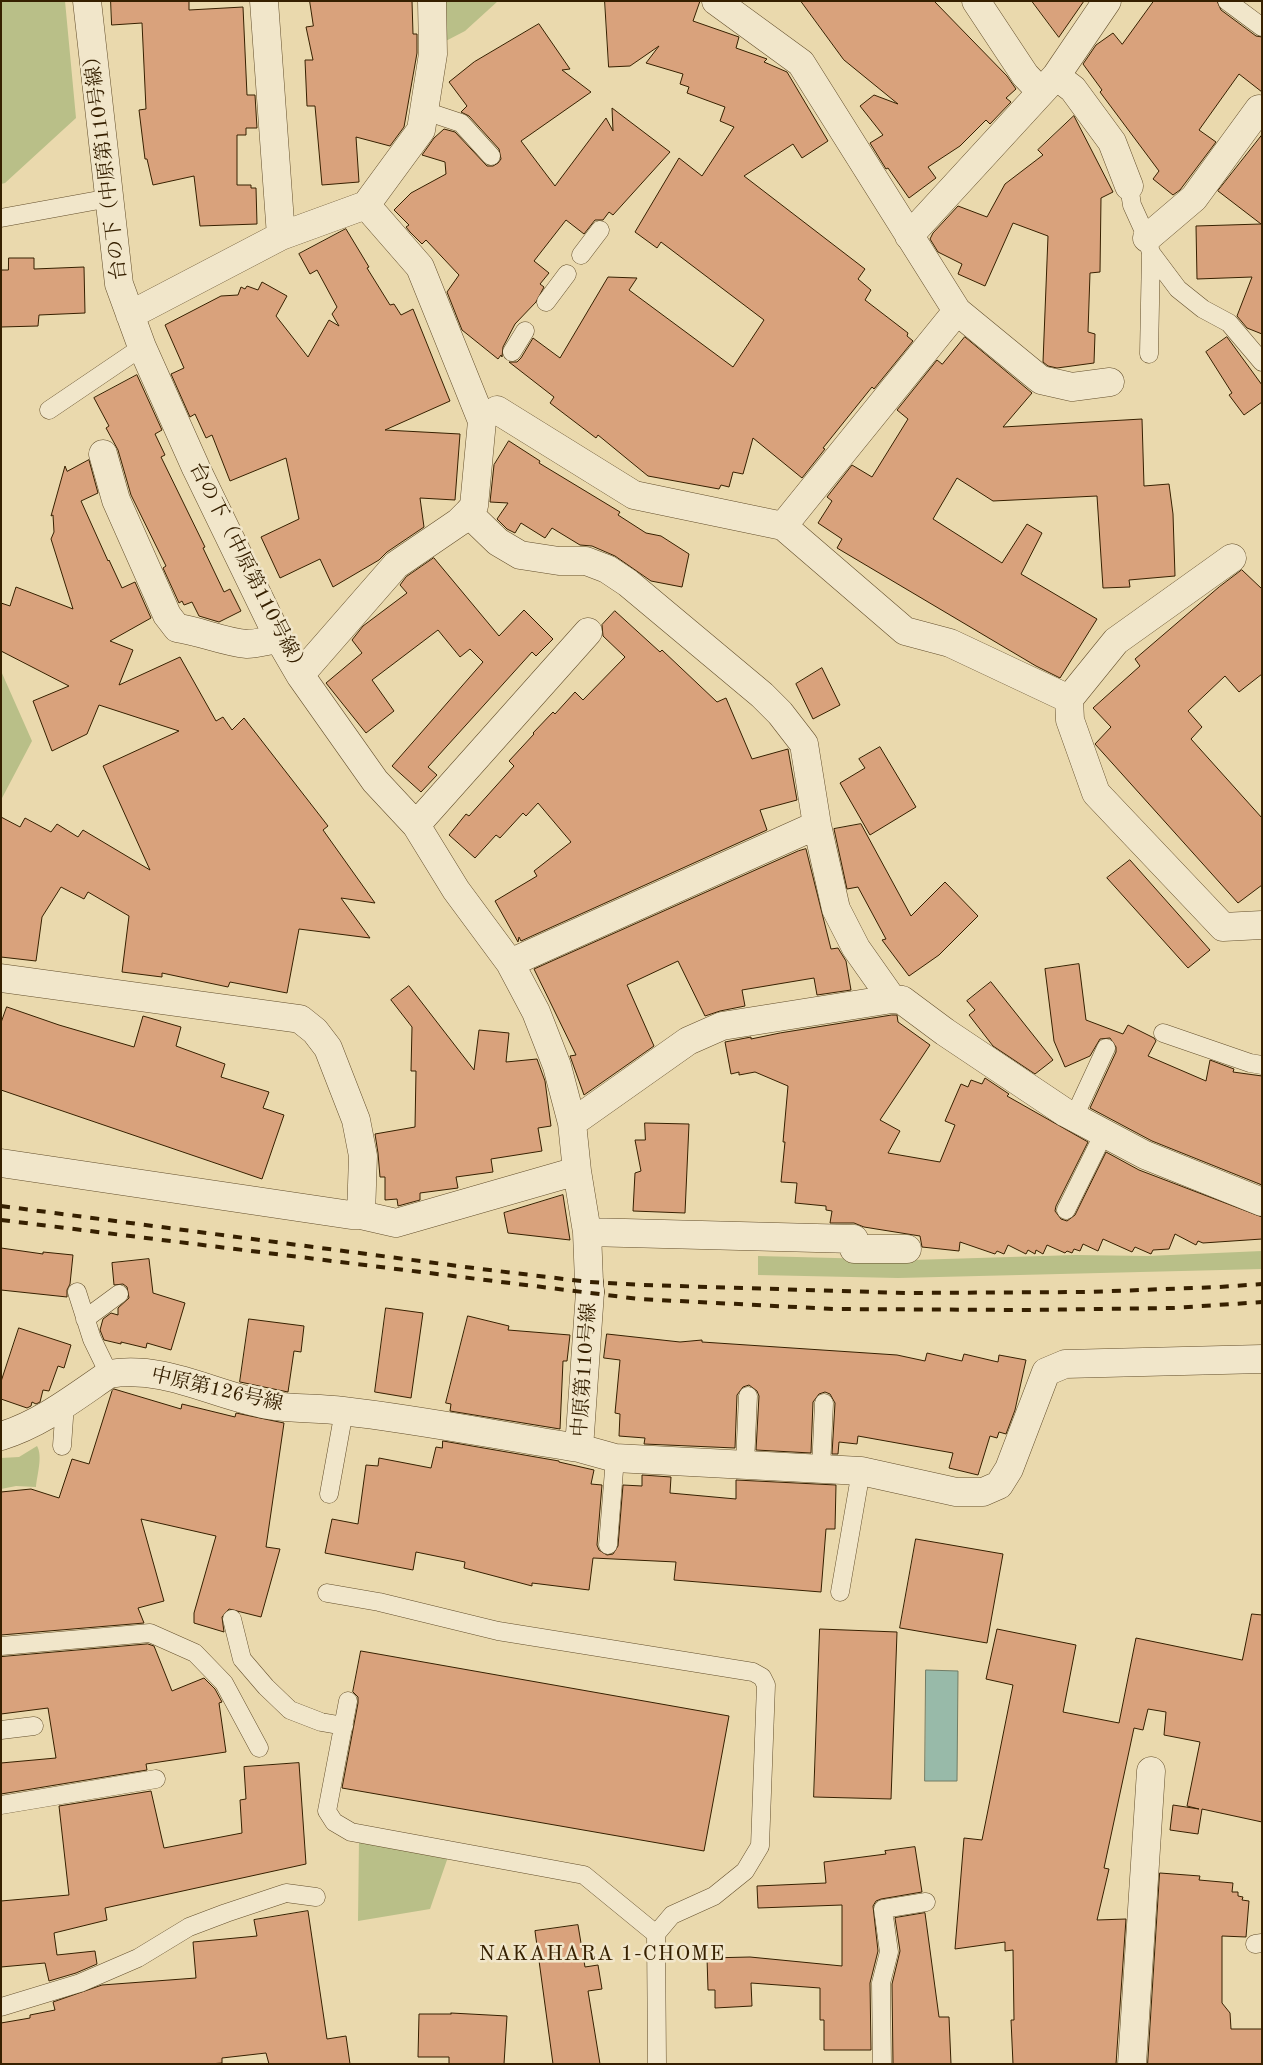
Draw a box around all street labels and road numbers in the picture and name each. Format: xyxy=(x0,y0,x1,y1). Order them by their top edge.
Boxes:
street label: 台の下（中原第110号線） xyxy=(80,45,132,281)
street label: 台の下（中原第110号線） xyxy=(184,459,312,679)
street label: 中原第110号線 xyxy=(568,1302,602,1438)
street label: 中原第126号線 xyxy=(149,1363,285,1417)

